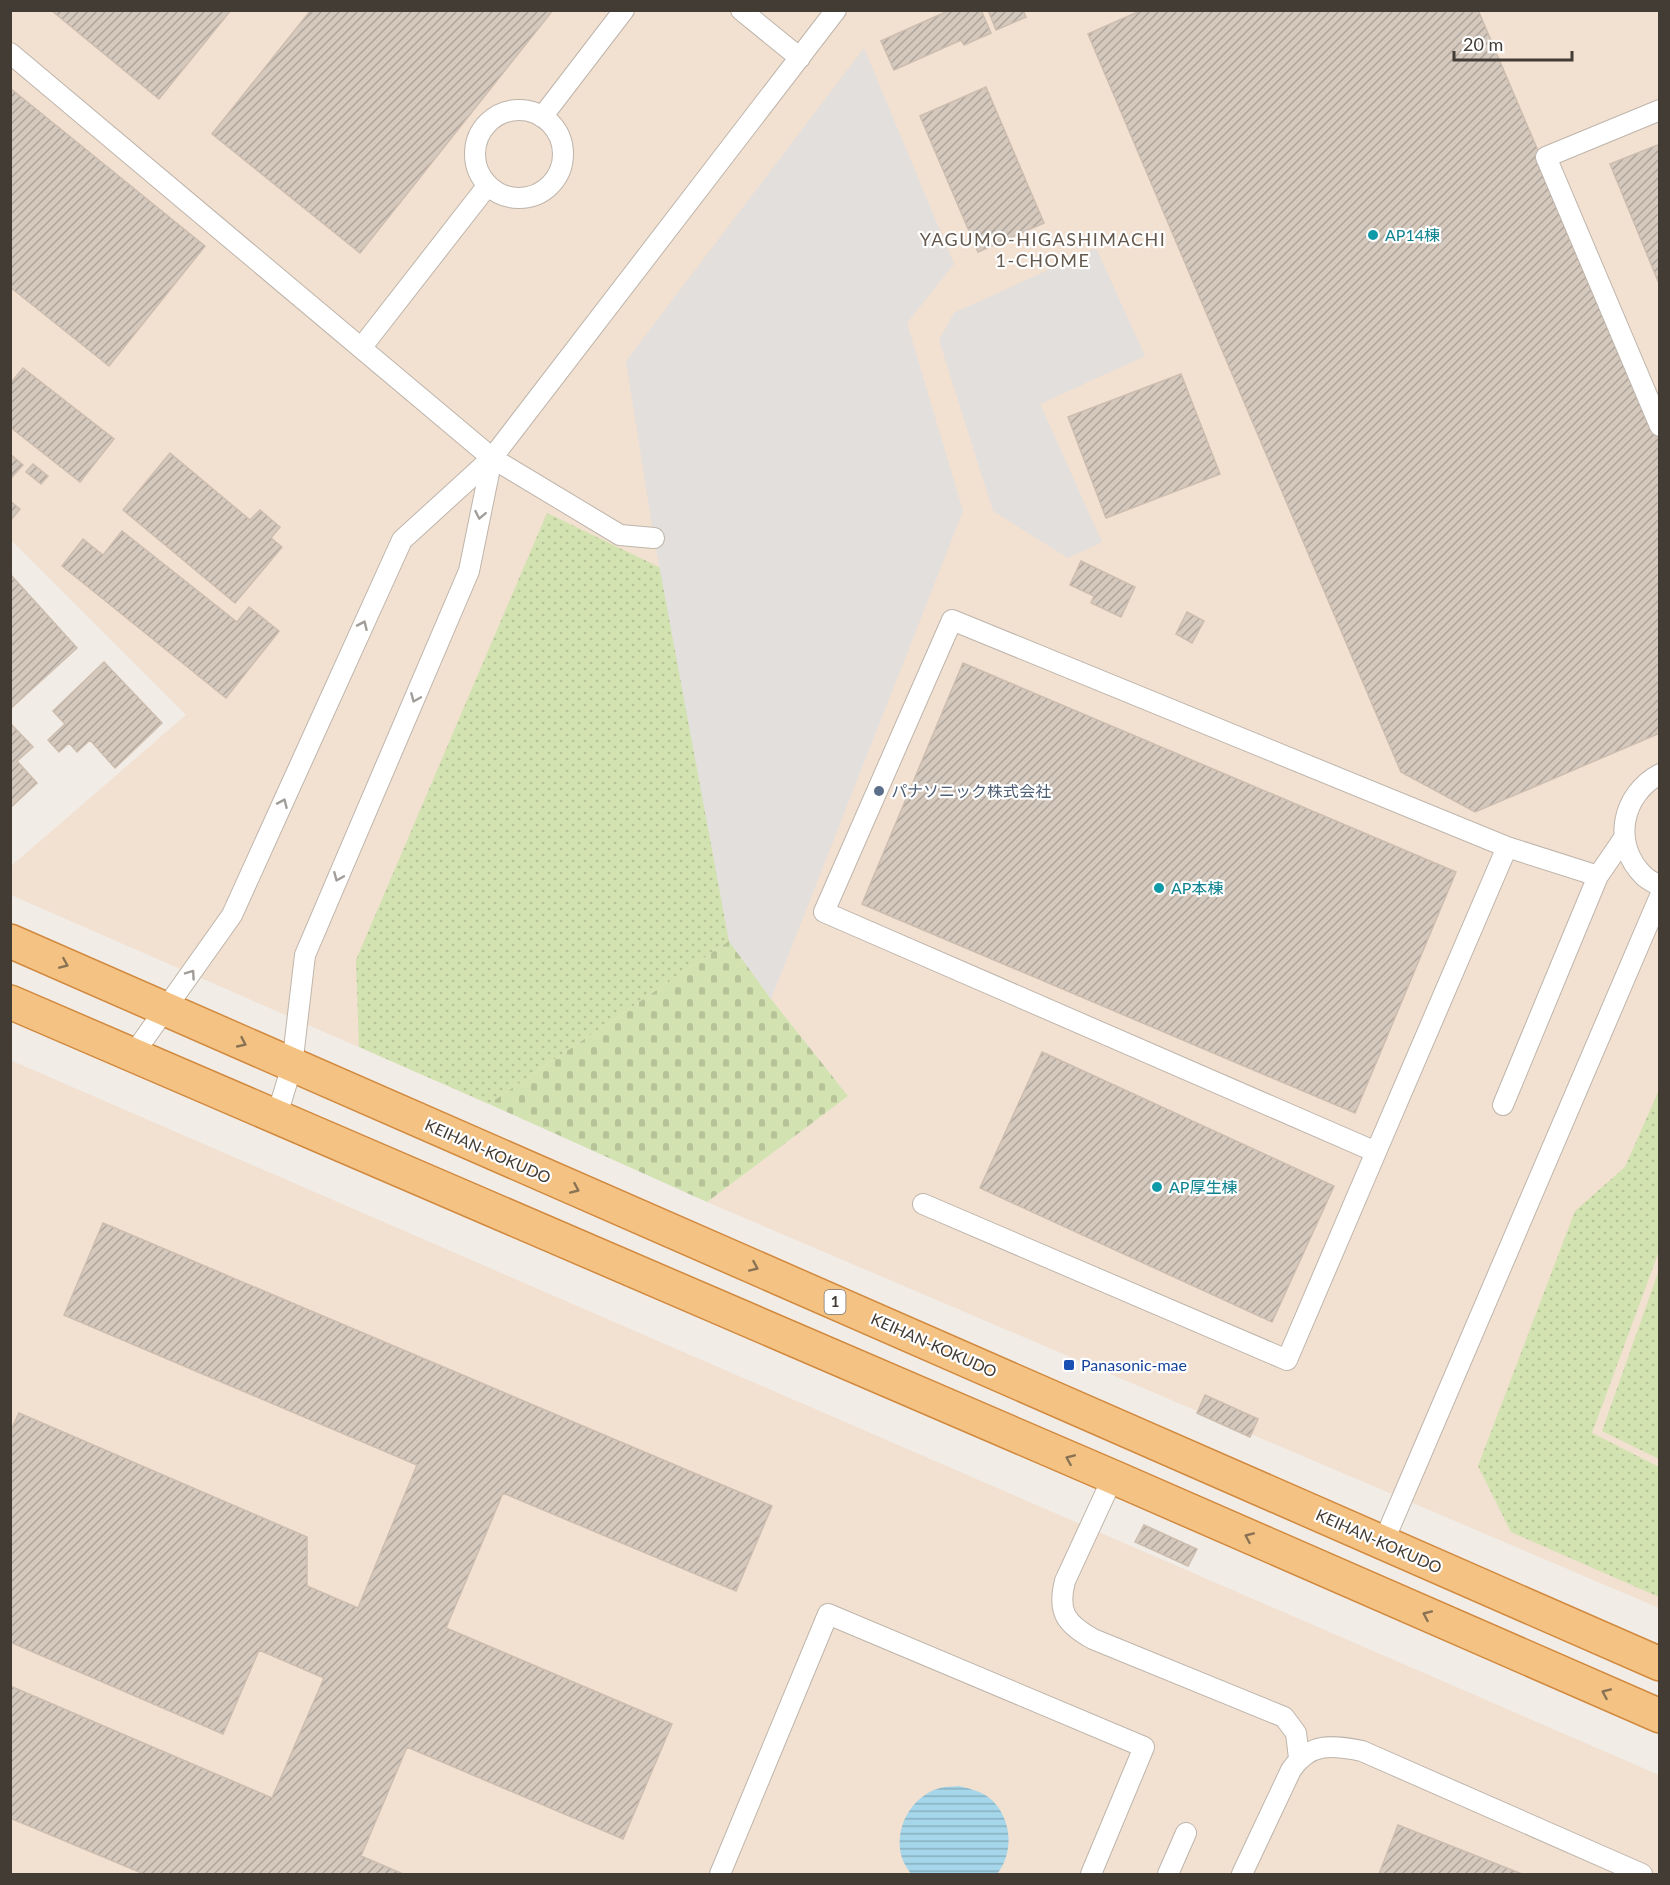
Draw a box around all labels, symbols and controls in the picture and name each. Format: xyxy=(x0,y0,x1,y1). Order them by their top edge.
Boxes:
scale bar xyxy=(1454,24,1572,62)
text: 20 m xyxy=(1463,33,1503,55)
place label: AP14棟 xyxy=(1385,225,1440,244)
district label: YAGUMO-HIGASHIMACHI 1-CHOME xyxy=(920,228,1166,271)
marker: AP14棟 xyxy=(1366,228,1380,242)
one-way arrow xyxy=(474,510,487,520)
one-way arrow xyxy=(356,620,368,631)
one-way arrow xyxy=(410,692,422,703)
place label: パナソニック株式会社 xyxy=(891,781,1051,800)
marker: パナソニック株式会社 xyxy=(872,784,886,798)
one-way arrow xyxy=(275,798,287,809)
one-way arrow xyxy=(333,871,345,882)
place label: AP本棟 xyxy=(1171,878,1223,897)
marker: AP本棟 xyxy=(1152,881,1166,895)
one-way arrow xyxy=(58,957,69,969)
one-way arrow xyxy=(184,969,195,980)
one-way arrow xyxy=(236,1036,247,1048)
street label: KEIHAN-KOKUDO xyxy=(422,1114,554,1187)
place label: AP厚生棟 xyxy=(1169,1177,1237,1196)
marker: AP厚生棟 xyxy=(1150,1180,1164,1194)
one-way arrow xyxy=(568,1182,579,1194)
one-way arrow xyxy=(747,1260,758,1272)
road number: 1 xyxy=(824,1290,846,1314)
street label: KEIHAN-KOKUDO xyxy=(868,1308,1000,1381)
place label: Panasonic-mae xyxy=(1081,1355,1187,1374)
marker: Panasonic-mae xyxy=(1062,1358,1076,1372)
one-way arrow xyxy=(1065,1454,1076,1466)
street label: KEIHAN-KOKUDO xyxy=(1313,1504,1445,1577)
one-way arrow xyxy=(1244,1532,1255,1544)
one-way arrow xyxy=(1423,1610,1434,1622)
one-way arrow xyxy=(1601,1688,1612,1700)

